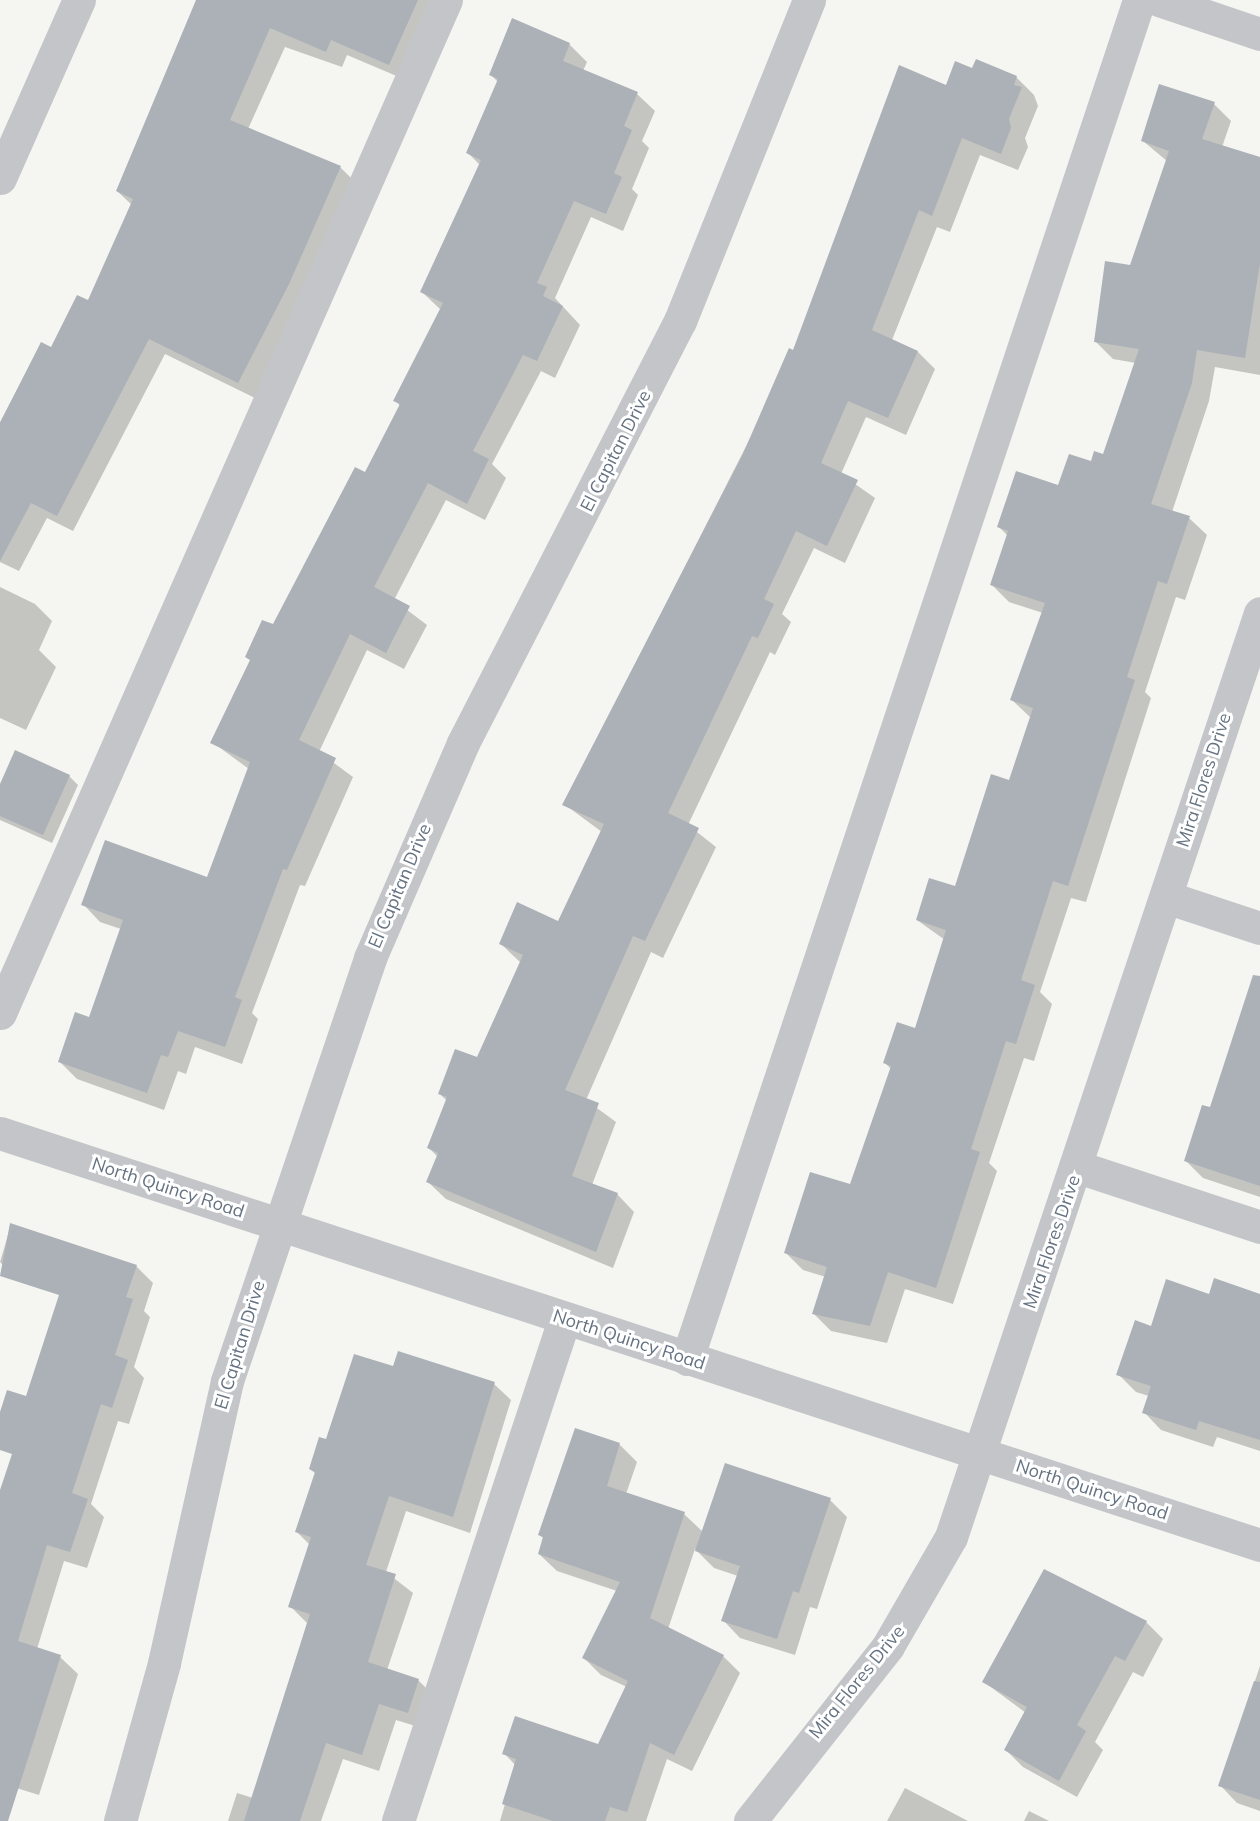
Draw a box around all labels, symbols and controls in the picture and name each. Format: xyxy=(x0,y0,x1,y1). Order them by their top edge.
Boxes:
street label: El Capitan Drive xyxy=(576,387,656,515)
street label: Mira Flores Drive xyxy=(1172,710,1236,850)
street label: El Capitan Drive xyxy=(364,820,436,952)
street label: North Quincy Road xyxy=(89,1153,247,1223)
street label: Mira Flores Drive xyxy=(1019,1172,1085,1312)
street label: El Capitan Drive xyxy=(210,1278,270,1412)
street label: North Quincy Road xyxy=(550,1305,708,1375)
street label: North Quincy Road xyxy=(1013,1455,1171,1525)
street label: Mira Flores Drive xyxy=(805,1621,909,1743)

